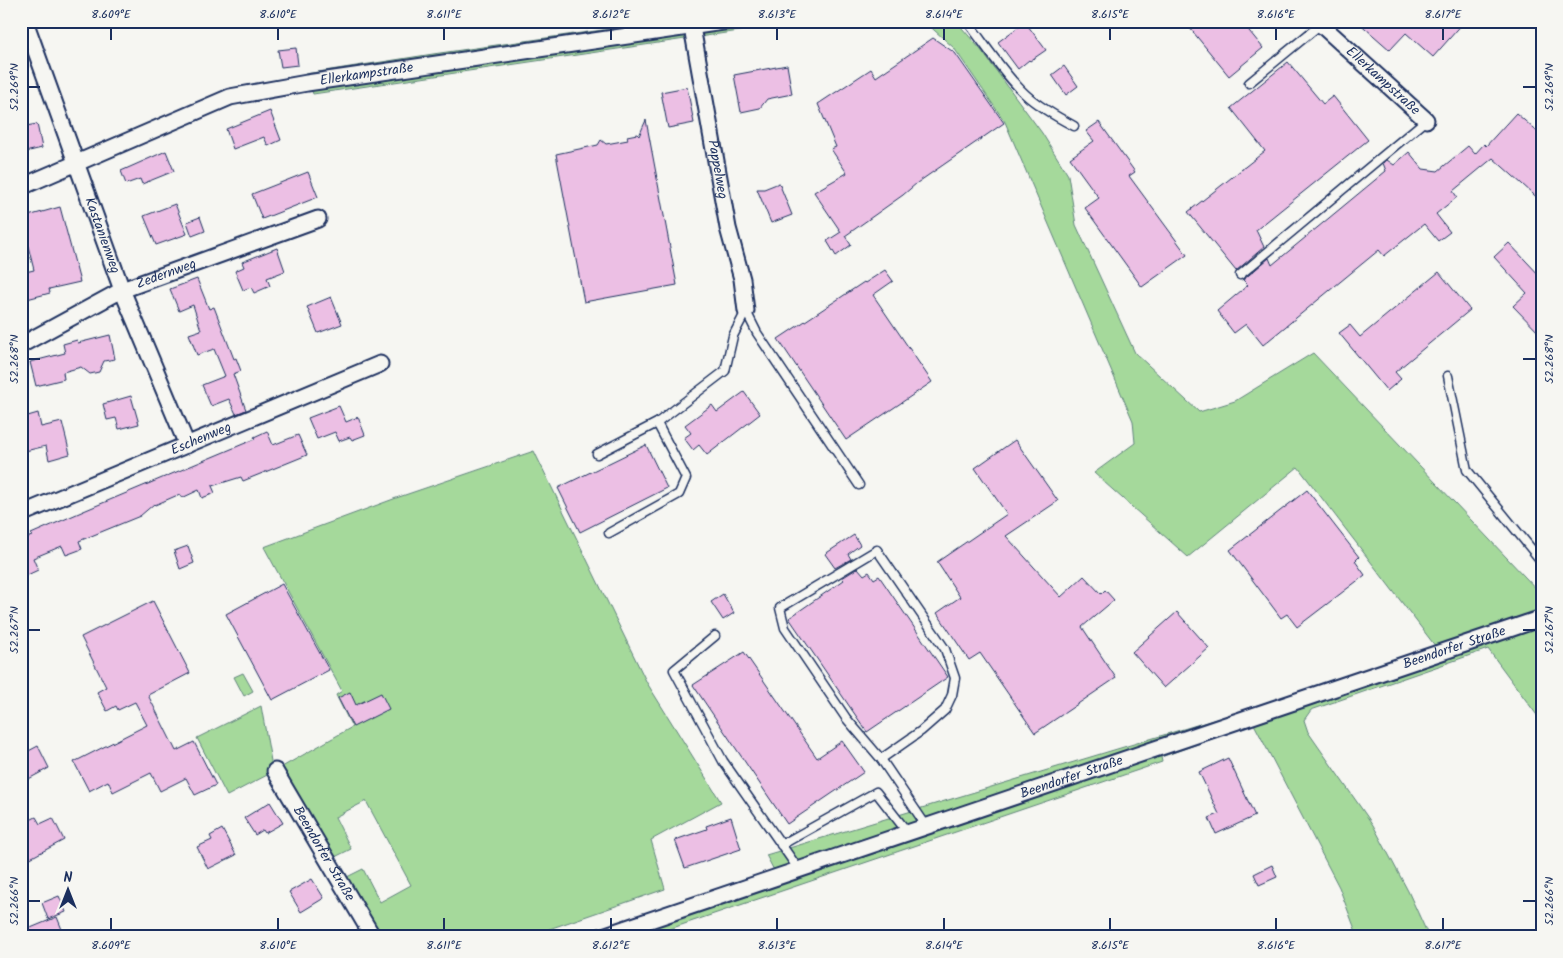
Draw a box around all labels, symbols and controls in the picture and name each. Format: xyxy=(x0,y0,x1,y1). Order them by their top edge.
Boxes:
text: 8.609°E xyxy=(91,5,132,24)
text: 8.610°E xyxy=(259,5,298,24)
text: 8.611°E xyxy=(426,5,463,24)
text: 8.612°E xyxy=(592,5,631,24)
text: 8.613°E xyxy=(758,5,797,24)
text: 8.614°E xyxy=(925,5,964,24)
text: 8.615°E xyxy=(1091,5,1130,24)
text: 8.616°E xyxy=(1257,5,1296,24)
text: 8.617°E xyxy=(1424,5,1463,24)
street label: Ellerkampstraße xyxy=(1341,41,1426,121)
street label: Ellerkampstraße xyxy=(318,56,415,92)
text: 52.269°N xyxy=(5,63,24,111)
text: 52.269°N xyxy=(1540,63,1559,111)
street label: Pappelweg xyxy=(701,138,734,201)
street label: Kastanienweg xyxy=(78,194,126,277)
street label: Zedernweg xyxy=(133,253,199,295)
text: 52.268°N xyxy=(5,334,24,384)
text: 52.268°N xyxy=(1540,334,1559,384)
street label: Eschenweg xyxy=(167,416,235,461)
text: 52.267°N xyxy=(5,606,24,654)
text: 52.267°N xyxy=(1540,606,1559,654)
street label: Beendorfer Straße xyxy=(1400,620,1509,675)
street label: Beendorfer Straße xyxy=(1017,749,1127,805)
street label: Beendorfer Straße xyxy=(287,802,361,906)
north arrow xyxy=(42,866,92,916)
text: N xyxy=(64,867,73,889)
text: 52.266°N xyxy=(5,877,24,925)
text: 52.266°N xyxy=(1540,877,1559,925)
text: 8.609°E xyxy=(91,936,132,955)
text: 8.610°E xyxy=(259,936,298,955)
text: 8.611°E xyxy=(426,936,463,955)
text: 8.612°E xyxy=(592,936,631,955)
text: 8.613°E xyxy=(758,936,797,955)
text: 8.614°E xyxy=(925,936,964,955)
text: 8.615°E xyxy=(1091,936,1130,955)
text: 8.616°E xyxy=(1257,936,1296,955)
text: 8.617°E xyxy=(1424,936,1463,955)

